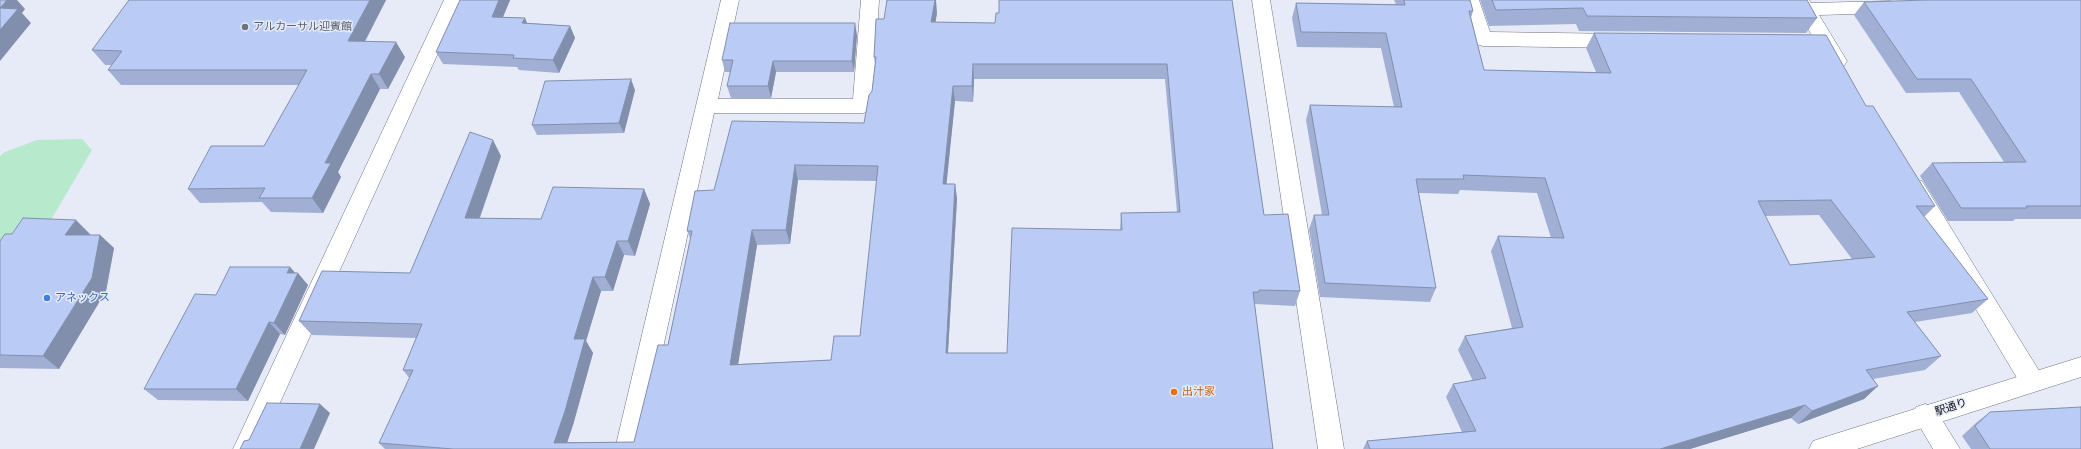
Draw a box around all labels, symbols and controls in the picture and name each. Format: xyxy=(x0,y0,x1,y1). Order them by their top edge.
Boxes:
place label: アルカーサル迎賓館 xyxy=(253,20,352,34)
marker: アルカーサル迎賓館 xyxy=(240,22,250,32)
place label: アネックス xyxy=(55,291,110,305)
marker: アネックス xyxy=(42,293,52,303)
place label: 出汁家 xyxy=(1182,385,1215,399)
marker: 出汁家 xyxy=(1169,387,1179,397)
street label: 駅通り xyxy=(1933,396,1969,418)

